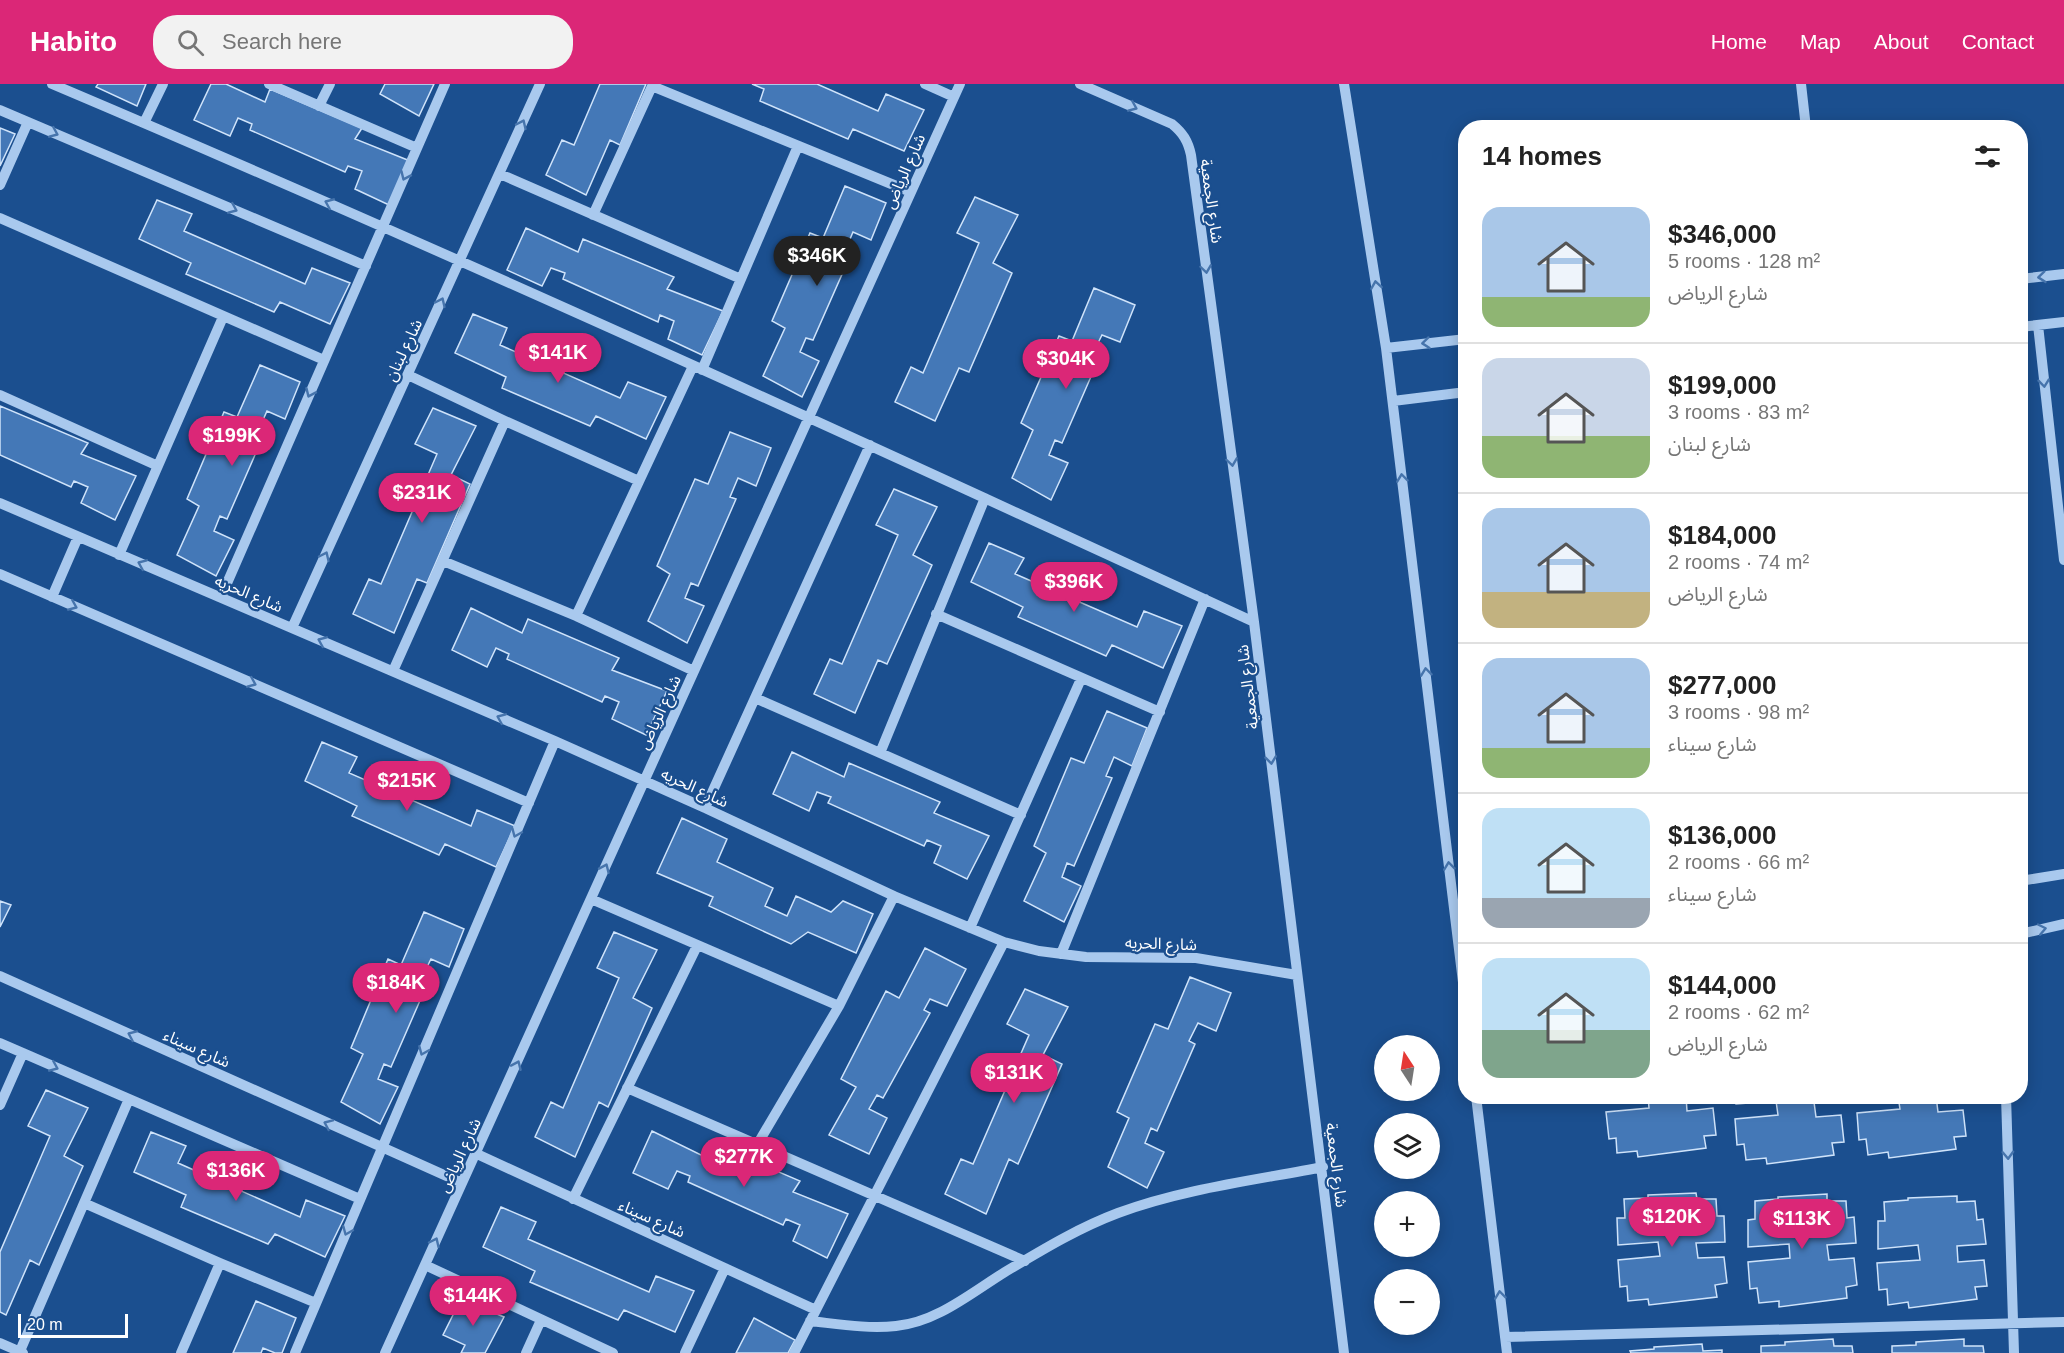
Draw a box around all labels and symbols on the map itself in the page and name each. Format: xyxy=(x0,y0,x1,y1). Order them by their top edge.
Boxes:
one-way arrow xyxy=(1127,100,1138,112)
one-way arrow xyxy=(515,120,527,131)
one-way arrow xyxy=(47,125,58,137)
street label: شارع الرياض xyxy=(880,131,932,213)
street label: شارع الجمعية xyxy=(1193,158,1226,245)
one-way arrow xyxy=(400,170,412,181)
one-way arrow xyxy=(325,198,336,210)
one-way arrow xyxy=(227,202,238,214)
pin: $346K xyxy=(775,236,859,287)
one-way arrow xyxy=(1200,265,1212,274)
one-way arrow xyxy=(2038,270,2047,283)
one-way arrow xyxy=(1370,281,1383,291)
one-way arrow xyxy=(434,297,446,308)
street label: شارع لبنان xyxy=(382,317,429,386)
pin: $141K xyxy=(516,333,600,384)
one-way arrow xyxy=(1421,336,1430,349)
pin: $304K xyxy=(1024,339,1108,390)
one-way arrow xyxy=(2037,379,2050,388)
one-way arrow xyxy=(305,387,317,398)
pin: $199K xyxy=(190,416,274,467)
one-way arrow xyxy=(1226,458,1238,467)
pin: $231K xyxy=(380,473,464,524)
one-way arrow xyxy=(1396,474,1409,483)
one-way arrow xyxy=(318,551,330,562)
one-way arrow xyxy=(138,559,149,571)
pin: $396K xyxy=(1032,562,1116,613)
street label: شارع الحريه xyxy=(211,572,285,619)
one-way arrow xyxy=(67,598,78,610)
one-way arrow xyxy=(317,636,328,648)
street label: شارع الجمعية xyxy=(1234,643,1265,730)
one-way arrow xyxy=(1420,667,1432,677)
street label: شارع الرياض xyxy=(635,672,688,754)
one-way arrow xyxy=(246,676,257,688)
one-way arrow xyxy=(496,713,507,725)
one-way arrow xyxy=(1264,755,1276,764)
pin: $215K xyxy=(365,761,449,812)
street label: شارع الحريه xyxy=(657,764,731,814)
one-way arrow xyxy=(511,827,523,838)
one-way arrow xyxy=(1443,861,1456,870)
one-way arrow xyxy=(598,863,610,874)
one-way arrow xyxy=(2037,923,2047,936)
street label: شارع الحريه xyxy=(1124,934,1197,957)
pin: $184K xyxy=(354,963,438,1014)
street label: شارع سيناء xyxy=(159,1026,233,1074)
one-way arrow xyxy=(127,1030,138,1042)
north arrow xyxy=(1374,1035,1440,1101)
one-way arrow xyxy=(418,1045,430,1056)
pin: $131K xyxy=(972,1053,1056,1104)
one-way arrow xyxy=(47,1059,58,1071)
one-way arrow xyxy=(509,1060,521,1071)
street label: شارع الرياض xyxy=(435,1115,488,1197)
one-way arrow xyxy=(324,1119,335,1131)
street label: شارع الجمعية xyxy=(1319,1122,1350,1209)
pin: $277K xyxy=(702,1137,786,1188)
one-way arrow xyxy=(2002,1150,2014,1159)
pin: $136K xyxy=(194,1151,278,1202)
street label: شارع سيناء xyxy=(614,1196,688,1244)
pin: $120K xyxy=(1630,1197,1714,1248)
pin: $113K xyxy=(1760,1199,1844,1250)
one-way arrow xyxy=(342,1224,354,1235)
one-way arrow xyxy=(428,1238,440,1249)
pin: $144K xyxy=(431,1276,515,1327)
one-way arrow xyxy=(1494,1290,1507,1299)
scale bar xyxy=(18,1311,128,1338)

